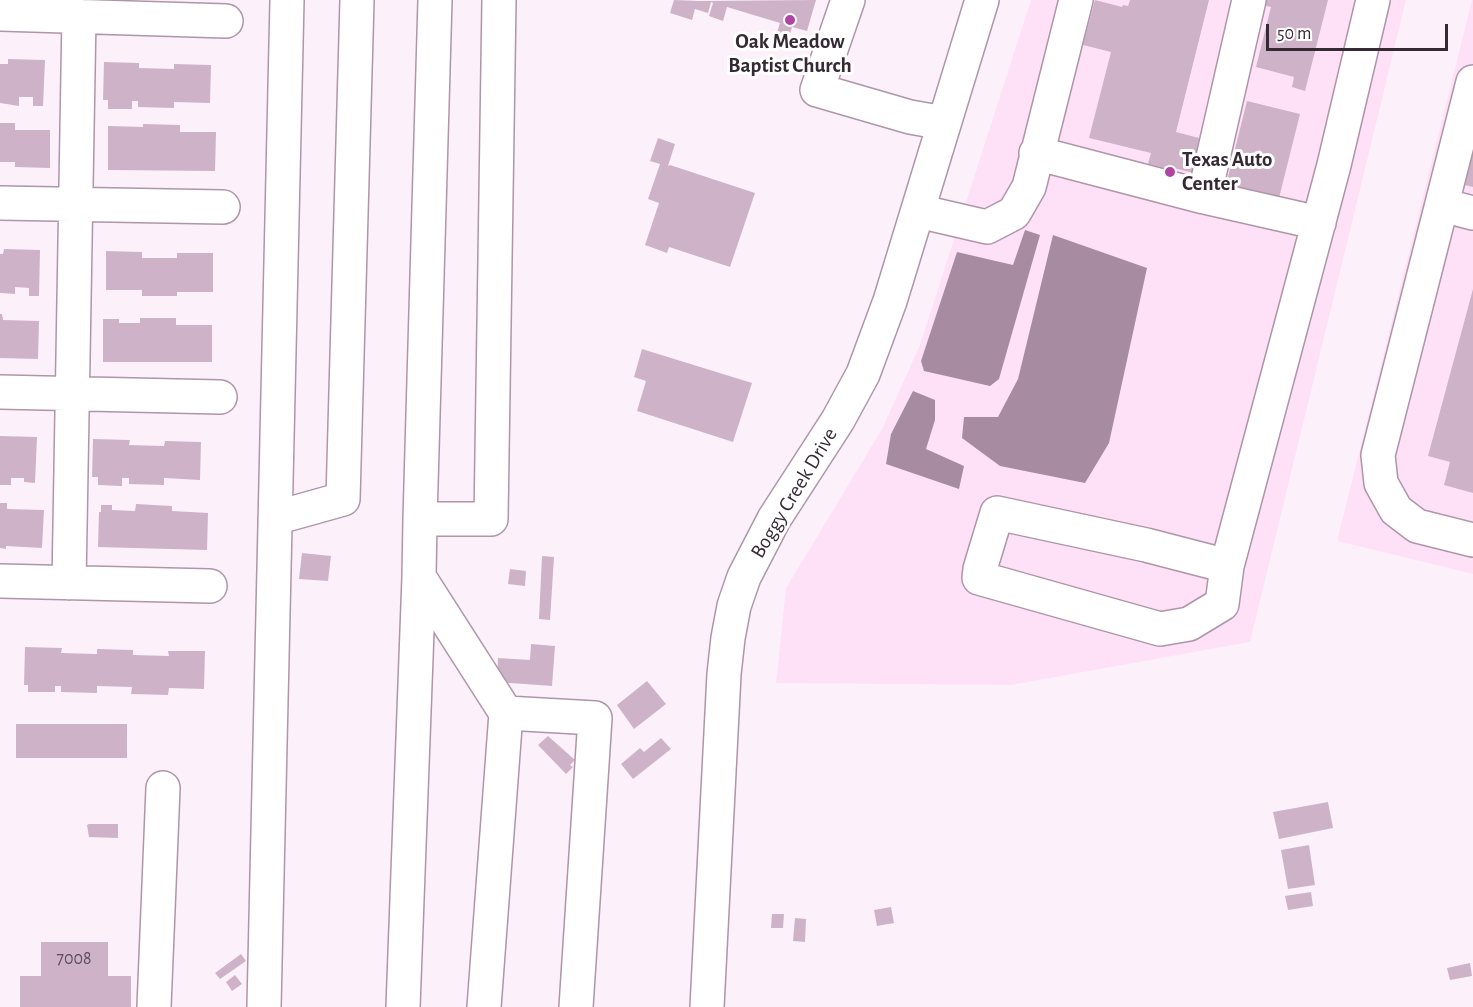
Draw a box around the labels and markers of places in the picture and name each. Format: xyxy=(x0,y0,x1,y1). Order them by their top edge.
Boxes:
marker: Oak Meadow Baptist Church xyxy=(783,13,797,27)
place label: Oak Meadow Baptist Church xyxy=(728,29,852,79)
place label: Texas Auto Center xyxy=(1182,147,1272,197)
marker: Texas Auto Center xyxy=(1163,165,1177,179)

